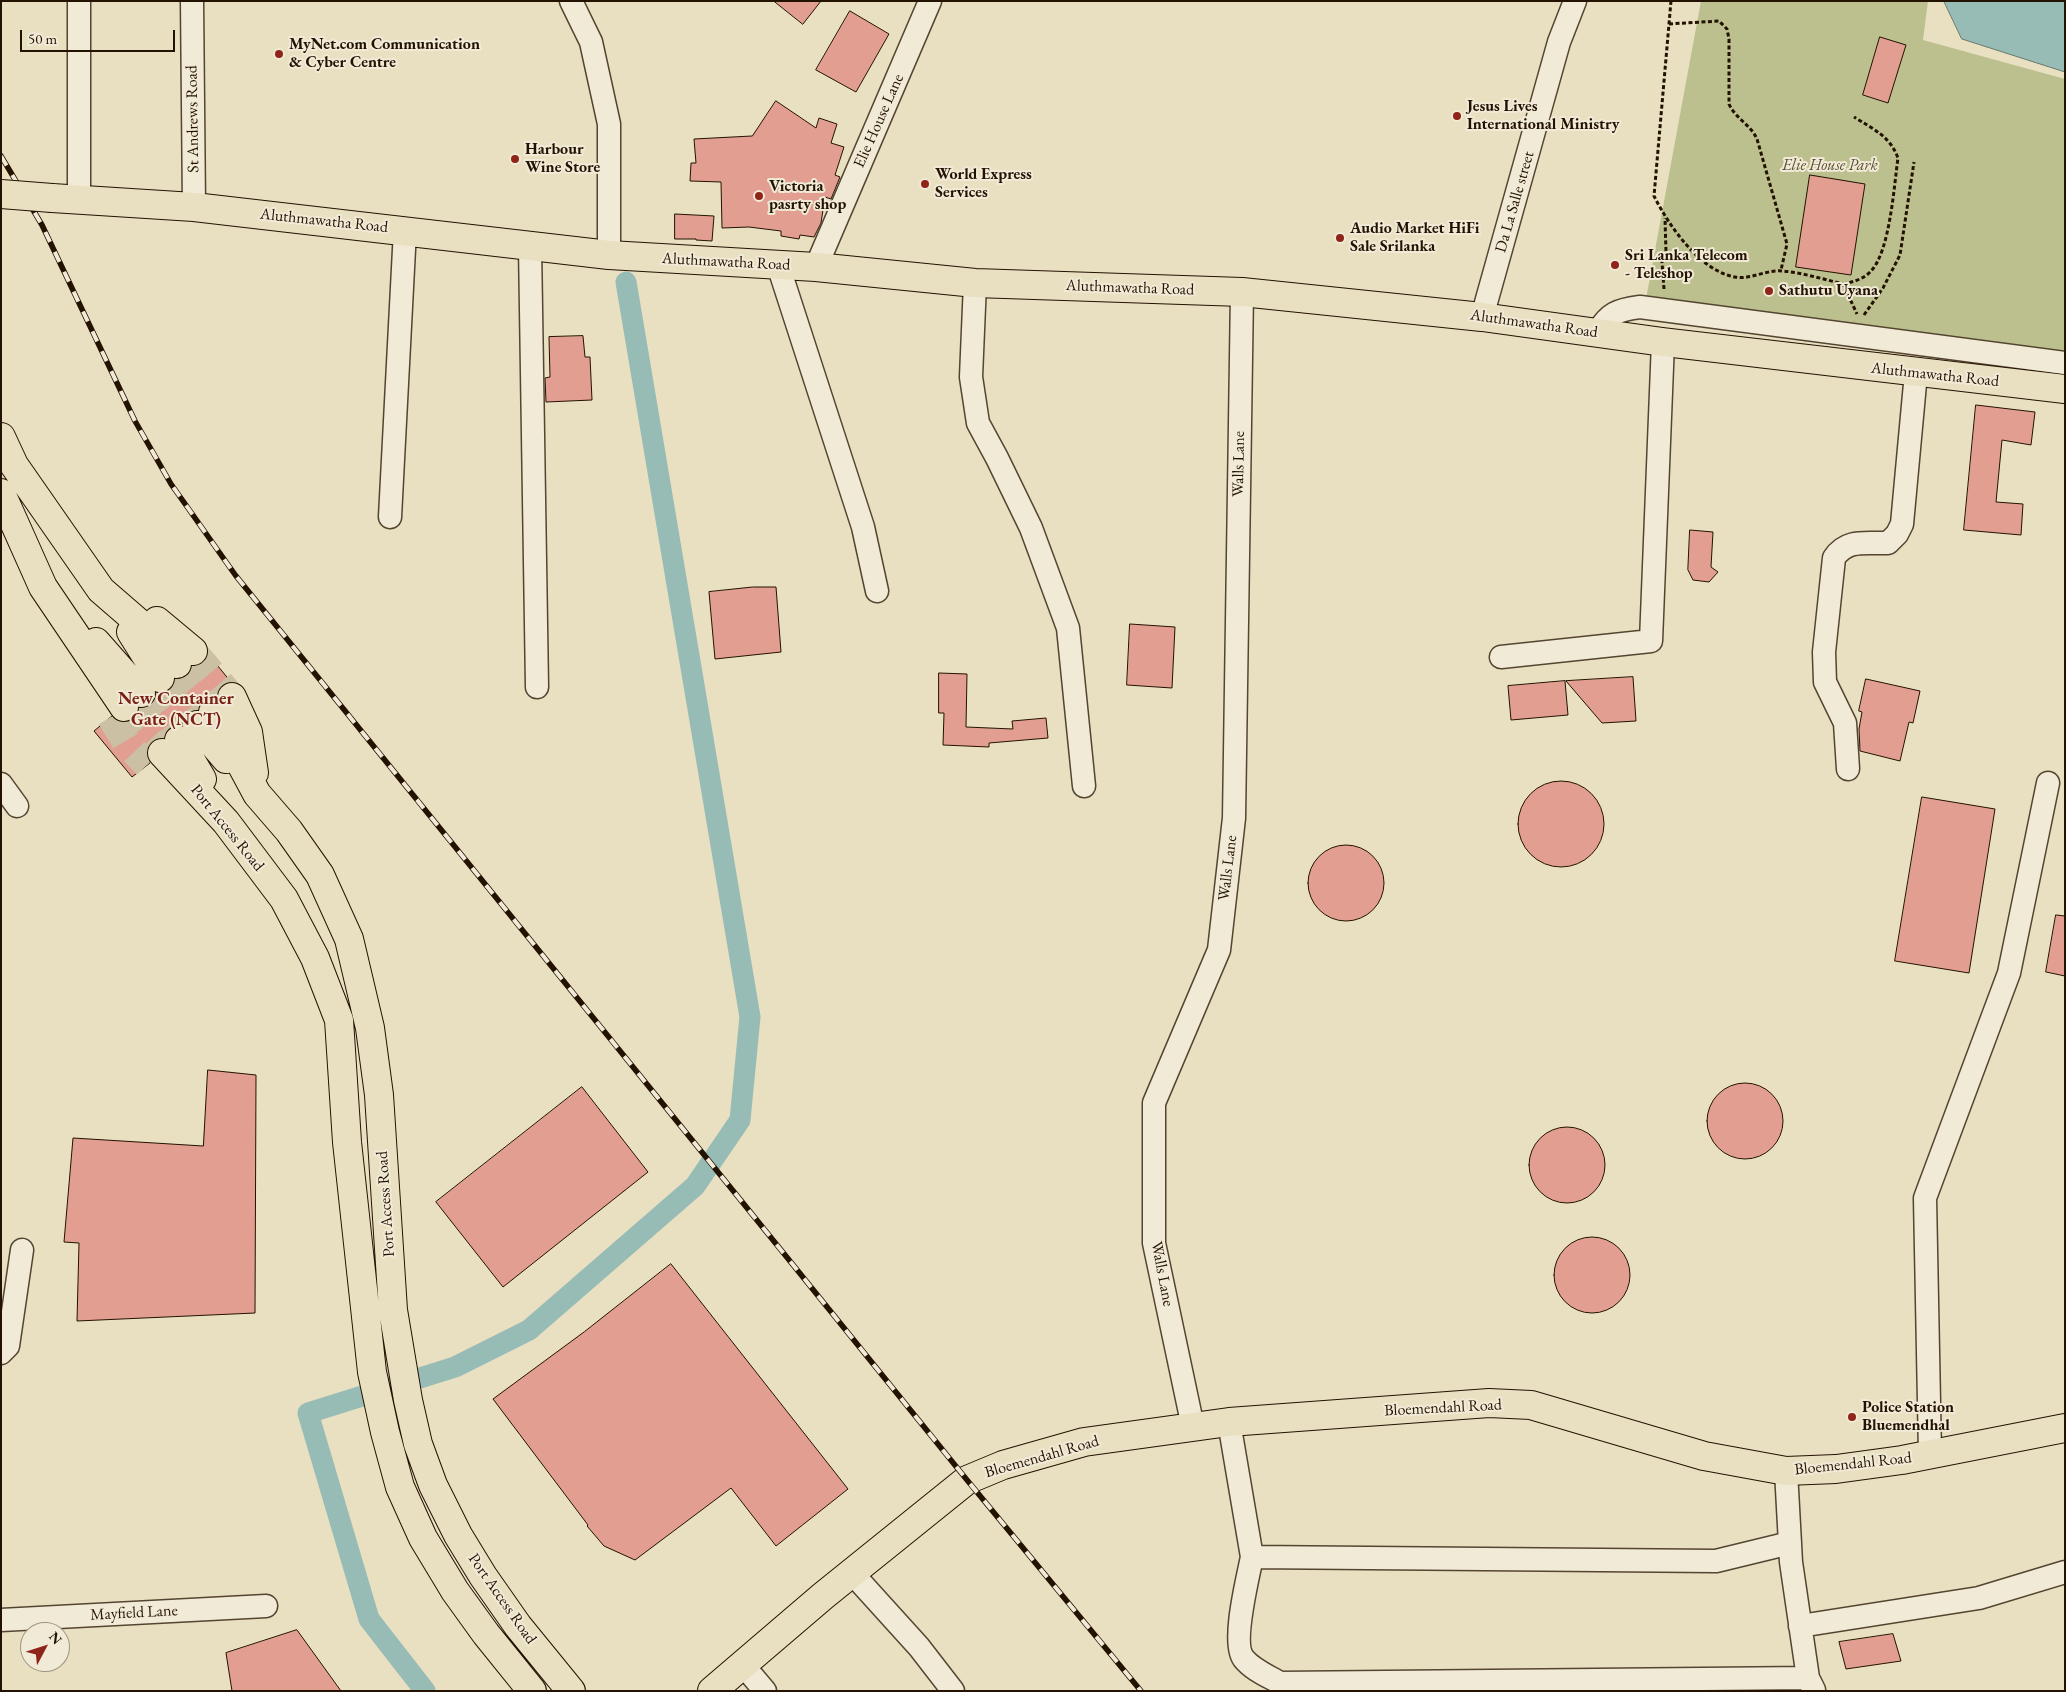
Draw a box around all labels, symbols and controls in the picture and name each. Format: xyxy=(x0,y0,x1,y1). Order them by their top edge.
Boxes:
scale bar xyxy=(22,20,178,52)
text: 50 m xyxy=(28,29,57,48)
place label: MyNet.com Communication & Cyber Centre xyxy=(289,35,480,73)
marker: MyNet.com Communication & Cyber Centre xyxy=(273,48,285,60)
street label: St Andrews Road xyxy=(182,65,204,173)
street label: Elie House Lane xyxy=(850,71,908,171)
place label: Jesus Lives International Ministry xyxy=(1467,97,1619,135)
marker: Jesus Lives International Ministry xyxy=(1451,110,1463,122)
place label: Harbour Wine Store xyxy=(525,140,600,178)
street label: Da La Salle street xyxy=(1491,149,1539,255)
marker: Harbour Wine Store xyxy=(509,153,521,165)
park label: Elie House Park xyxy=(1782,156,1878,176)
place label: World Express Services xyxy=(935,165,1032,203)
place label: Victoria pasrty shop xyxy=(769,177,846,215)
marker: World Express Services xyxy=(919,178,931,190)
marker: Victoria pasrty shop xyxy=(753,190,765,202)
street label: Aluthmawatha Road xyxy=(259,205,389,237)
place label: Audio Market HiFi Sale Srilanka xyxy=(1350,219,1479,257)
marker: Audio Market HiFi Sale Srilanka xyxy=(1334,232,1346,244)
place label: Sri Lanka Telecom - Teleshop xyxy=(1625,246,1748,284)
street label: Aluthmawatha Road xyxy=(661,249,791,275)
marker: Sri Lanka Telecom - Teleshop xyxy=(1609,259,1621,271)
street label: Aluthmawatha Road xyxy=(1065,276,1195,300)
place label: Sathutu Uyana xyxy=(1779,281,1878,301)
marker: Sathutu Uyana xyxy=(1763,285,1775,297)
street label: Aluthmawatha Road xyxy=(1469,306,1599,342)
street label: Aluthmawatha Road xyxy=(1870,359,2000,391)
street label: Walls Lane xyxy=(1229,431,1249,497)
district label: New Container Gate (NCT) xyxy=(118,688,234,731)
street label: Port Access Road xyxy=(186,781,268,875)
street label: Walls Lane xyxy=(1214,834,1242,902)
street label: Port Access Road xyxy=(373,1150,399,1258)
street label: Walls Lane xyxy=(1146,1240,1178,1308)
street label: Bloemendahl Road xyxy=(1384,1395,1502,1421)
place label: Police Station Bluemendhal xyxy=(1862,1398,1954,1436)
marker: Police Station Bluemendhal xyxy=(1846,1411,1858,1423)
street label: Bloemendahl Road xyxy=(983,1432,1101,1482)
street label: Bloemendahl Road xyxy=(1793,1448,1913,1480)
street label: Port Access Road xyxy=(464,1550,540,1648)
street label: Mayfield Lane xyxy=(90,1601,178,1625)
north arrow xyxy=(20,1622,70,1672)
text: N xyxy=(45,1628,66,1648)

